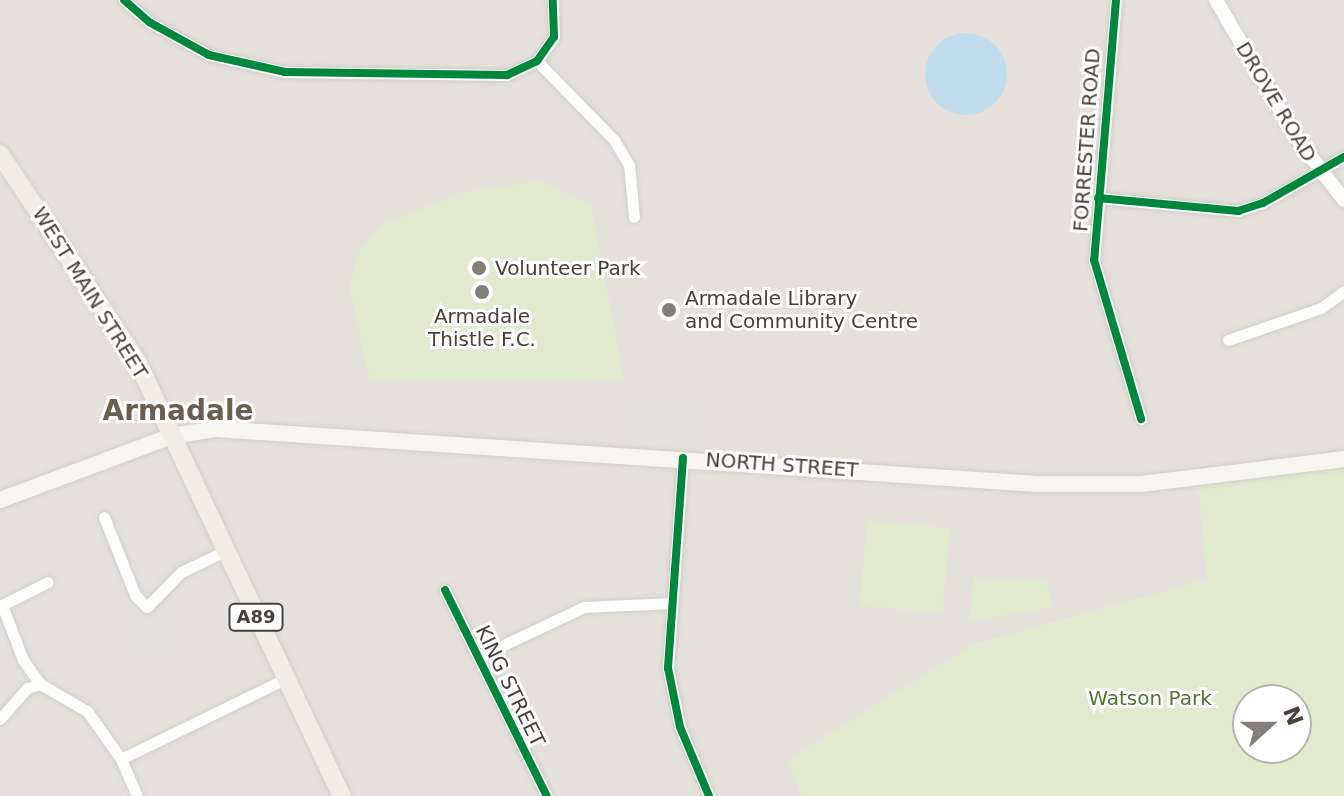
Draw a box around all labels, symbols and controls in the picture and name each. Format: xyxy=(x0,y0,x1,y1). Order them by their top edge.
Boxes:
street label: DROVE ROAD xyxy=(1231,38,1321,166)
street label: FORRESTER ROAD xyxy=(1069,47,1105,233)
street label: WEST MAIN STREET xyxy=(27,203,153,383)
place label: Volunteer Park xyxy=(495,256,641,280)
marker: Volunteer Park xyxy=(470,259,488,277)
marker: Armadale Thistle F.C. xyxy=(473,283,491,301)
place label: Armadale Library and Community Centre xyxy=(685,286,918,333)
marker: Armadale Library and Community Centre xyxy=(660,301,678,319)
place label: Armadale Thistle F.C. xyxy=(428,304,536,351)
district label: Armadale xyxy=(102,394,254,428)
street label: NORTH STREET xyxy=(705,448,859,482)
road number: A89 xyxy=(228,603,284,631)
street label: KING STREET xyxy=(470,621,550,751)
north arrow xyxy=(1232,684,1312,764)
park label: Watson Park xyxy=(1088,686,1212,710)
text: N xyxy=(1278,703,1308,729)

